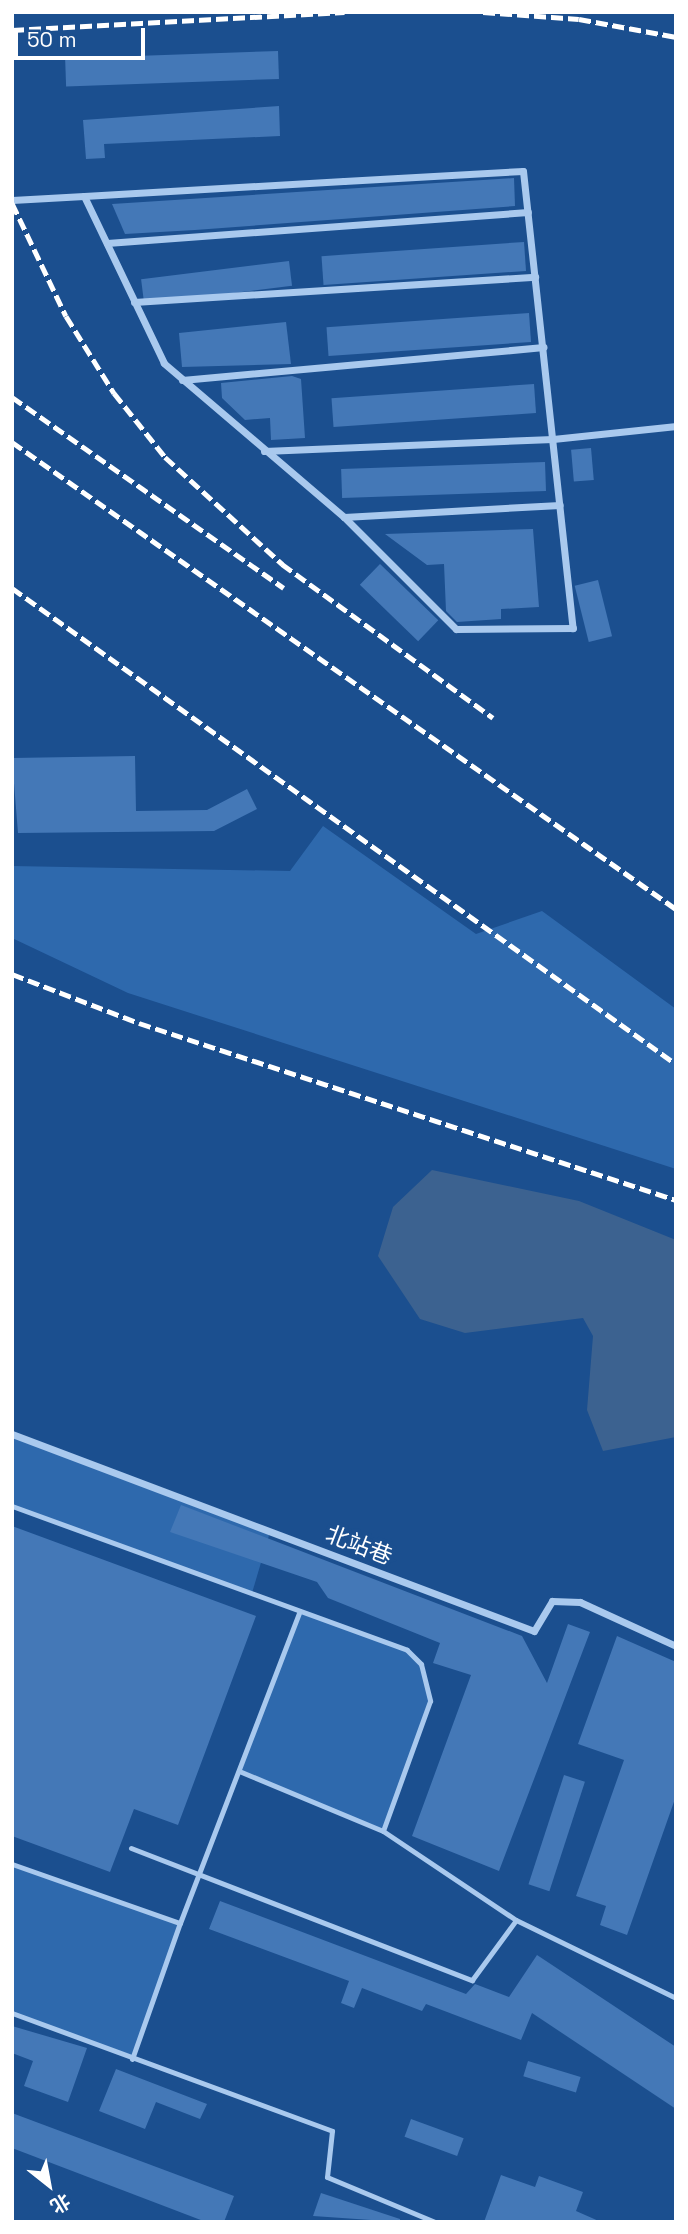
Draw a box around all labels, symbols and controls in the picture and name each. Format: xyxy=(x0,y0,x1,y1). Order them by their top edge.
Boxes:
scale bar xyxy=(18,14,149,58)
text: 50 m xyxy=(27,26,77,53)
street label: 北站巷 xyxy=(322,1520,396,1570)
north arrow xyxy=(14,2150,84,2220)
text: 北 xyxy=(45,2188,75,2219)

